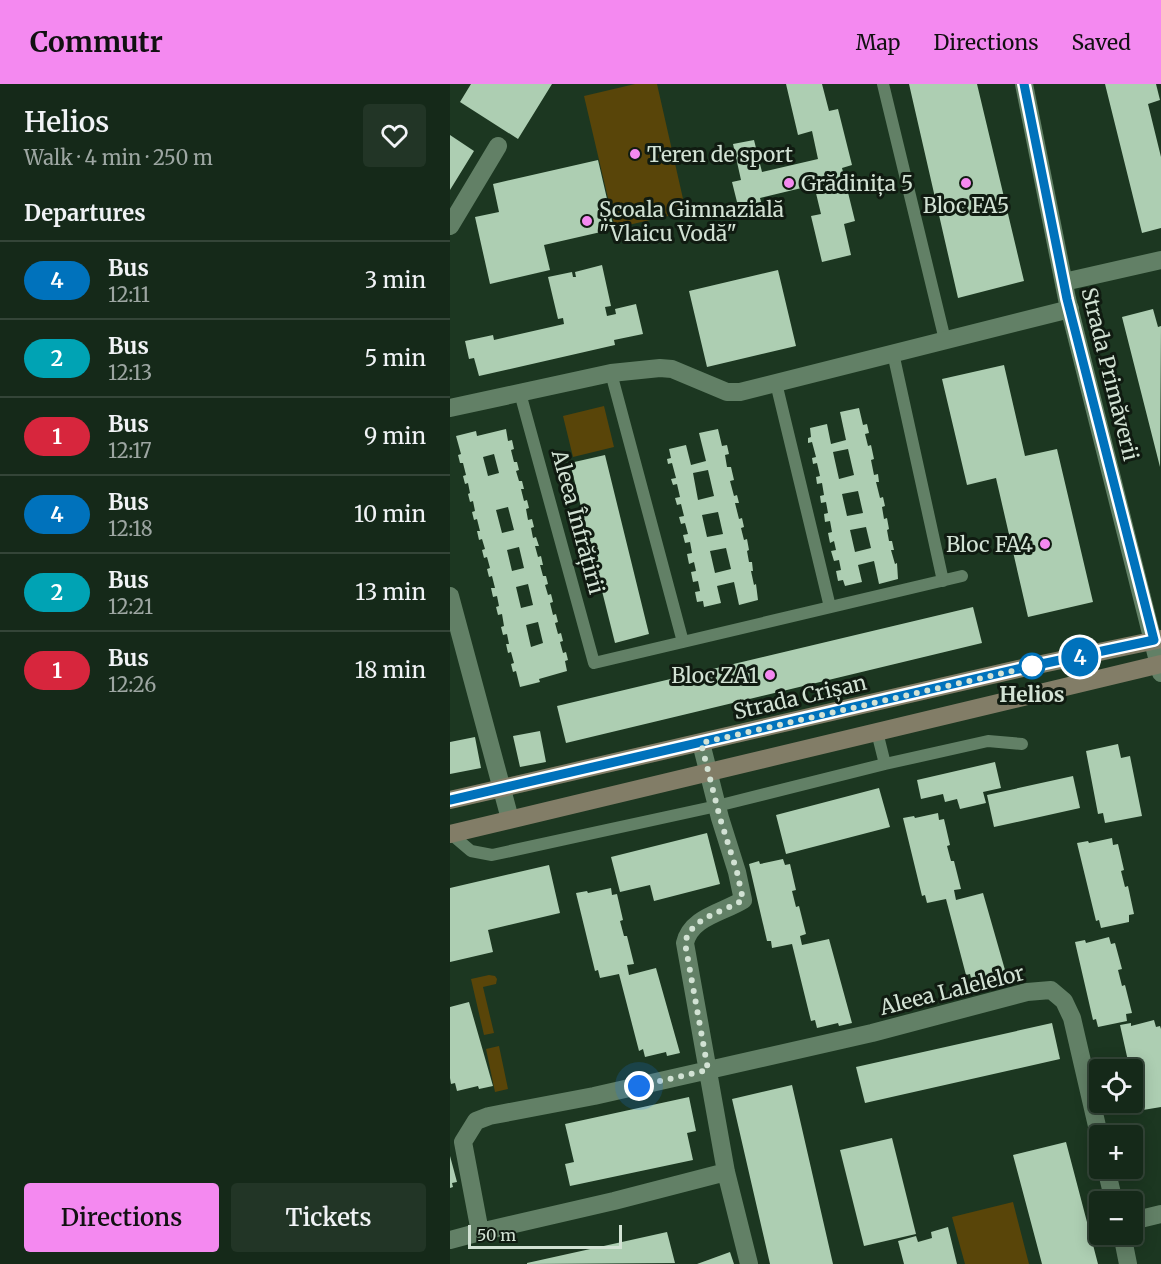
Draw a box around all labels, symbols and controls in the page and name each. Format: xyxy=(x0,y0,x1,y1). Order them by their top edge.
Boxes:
text: Commutr xyxy=(30,24,163,60)
text: Map xyxy=(856,29,900,56)
text: Directions xyxy=(933,29,1038,56)
text: Saved xyxy=(1071,29,1131,56)
text: Helios xyxy=(24,104,109,140)
button: heart xyxy=(363,104,426,167)
place label: Teren de sport xyxy=(647,141,793,168)
text: Walk · 4 min · 250 m xyxy=(24,145,213,170)
marker: Teren de sport xyxy=(628,147,642,161)
place label: Grădinița 5 xyxy=(801,170,913,197)
marker: Grădinița 5 xyxy=(782,176,796,190)
marker: Bloc FA5 xyxy=(959,176,973,190)
place label: Bloc FA5 xyxy=(923,192,1009,219)
place label: Școala Gimnazială "Vlaicu Vodă" xyxy=(599,196,784,247)
text: Departures xyxy=(24,199,146,227)
marker: Școala Gimnazială "Vlaicu Vodă" xyxy=(580,214,594,228)
text: Bus xyxy=(108,254,149,282)
text: 3 min xyxy=(365,266,426,294)
text: 4 xyxy=(50,267,64,294)
text: 12:11 xyxy=(108,282,150,307)
street label: Strada Primăverii xyxy=(1075,285,1145,464)
text: Bus xyxy=(108,332,149,360)
text: 5 min xyxy=(364,344,426,372)
text: 2 xyxy=(51,345,63,372)
text: 12:13 xyxy=(108,360,152,385)
text: Bus xyxy=(108,410,149,438)
text: 9 min xyxy=(364,422,426,450)
text: 1 xyxy=(52,423,62,450)
text: 12:17 xyxy=(108,438,152,463)
street label: Aleea Înfrățirii xyxy=(546,446,610,597)
text: Bus xyxy=(108,488,149,516)
text: 10 min xyxy=(354,500,426,528)
text: 4 xyxy=(50,501,64,528)
text: 12:18 xyxy=(108,516,153,541)
place label: Bloc FA4 xyxy=(946,531,1033,558)
marker: Bloc FA4 xyxy=(1038,537,1052,551)
text: Bus xyxy=(108,566,149,594)
text: 13 min xyxy=(355,578,426,606)
text: 2 xyxy=(51,579,63,606)
text: 12:21 xyxy=(108,594,153,619)
line badge: 4 xyxy=(1060,638,1100,676)
text: Bus xyxy=(108,644,149,672)
text: 4 xyxy=(1073,644,1087,671)
marker: Helios xyxy=(1019,653,1045,679)
text: 18 min xyxy=(355,656,426,684)
text: 1 xyxy=(52,657,62,684)
place label: Bloc ZA1 xyxy=(671,662,758,689)
marker: Bloc ZA1 xyxy=(763,668,777,682)
street label: Strada Crișan xyxy=(731,669,869,725)
text: 12:26 xyxy=(108,672,156,697)
place label: Helios xyxy=(999,681,1065,708)
street label: Aleea Lalelelor xyxy=(876,959,1027,1021)
map controls xyxy=(1089,1059,1143,1245)
button: locate xyxy=(1089,1059,1143,1113)
your location xyxy=(624,1071,654,1101)
button: + xyxy=(1089,1125,1143,1179)
button: Directions xyxy=(24,1183,219,1252)
button: Tickets xyxy=(231,1183,426,1252)
button: − xyxy=(1089,1191,1143,1245)
scale bar xyxy=(468,1222,622,1250)
text: 50 m xyxy=(477,1225,516,1245)

